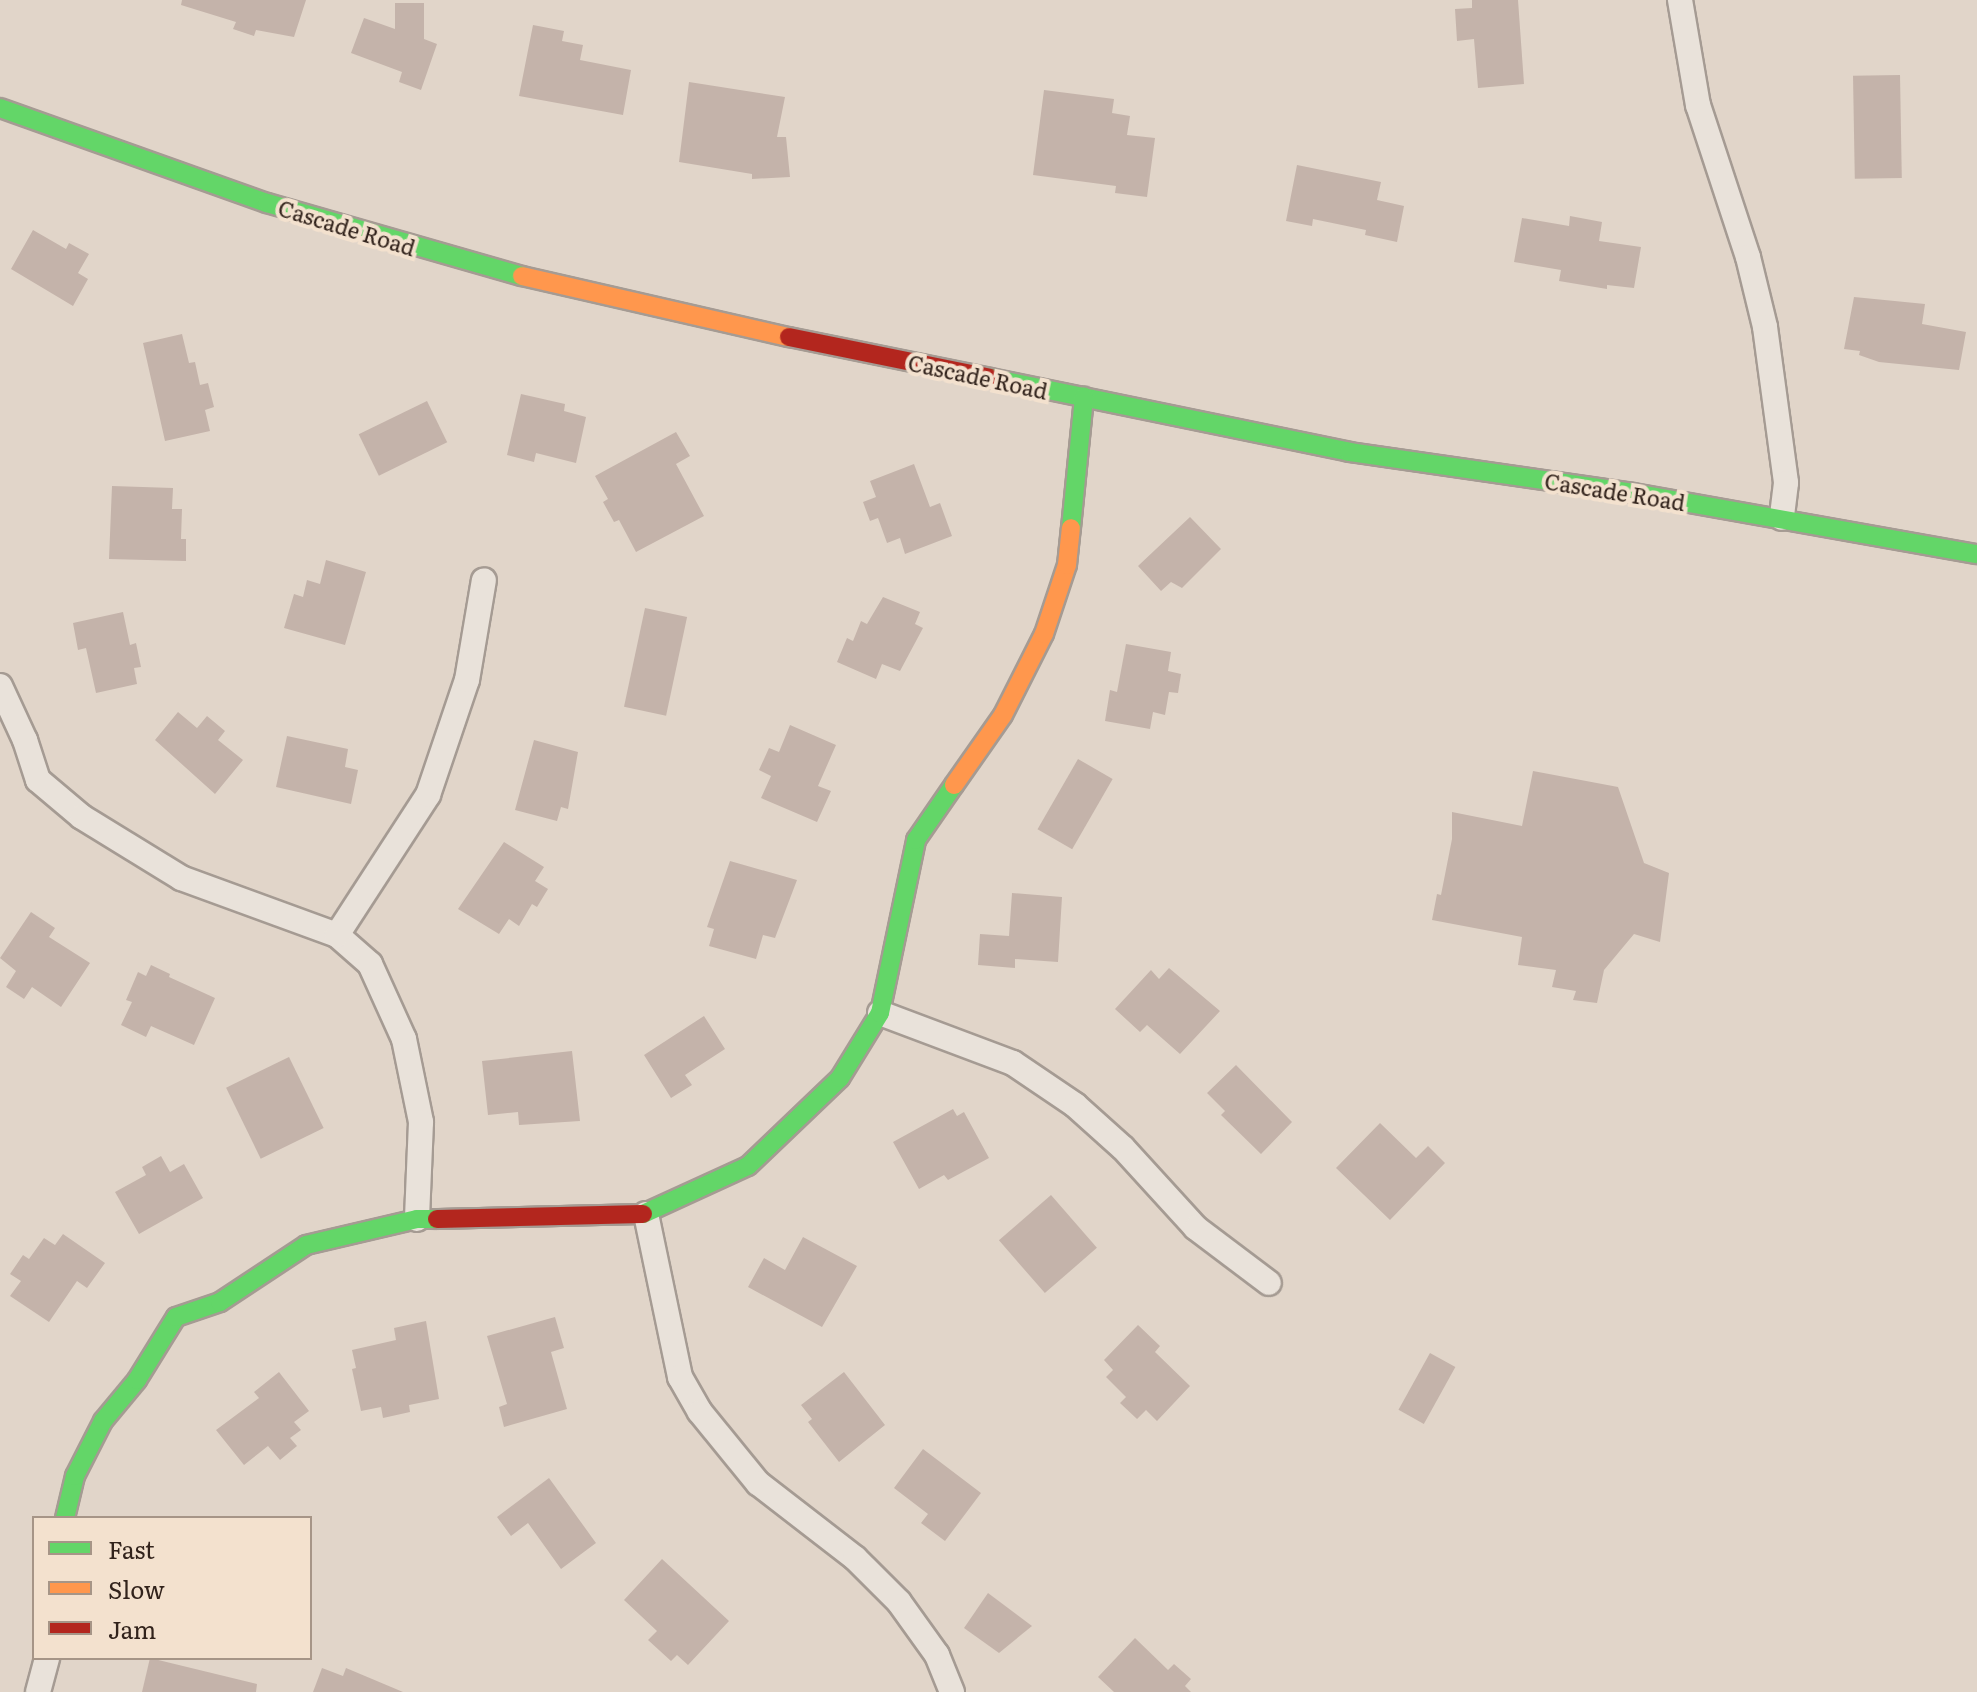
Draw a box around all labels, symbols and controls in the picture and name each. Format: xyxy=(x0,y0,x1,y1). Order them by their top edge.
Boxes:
street label: Cascade Road xyxy=(275,194,419,260)
street label: Cascade Road xyxy=(906,348,1050,404)
street label: Cascade Road xyxy=(1543,467,1687,515)
legend xyxy=(32,1516,312,1660)
text: Fast xyxy=(108,1531,155,1566)
text: Slow xyxy=(108,1571,165,1606)
text: Jam xyxy=(108,1611,156,1646)

